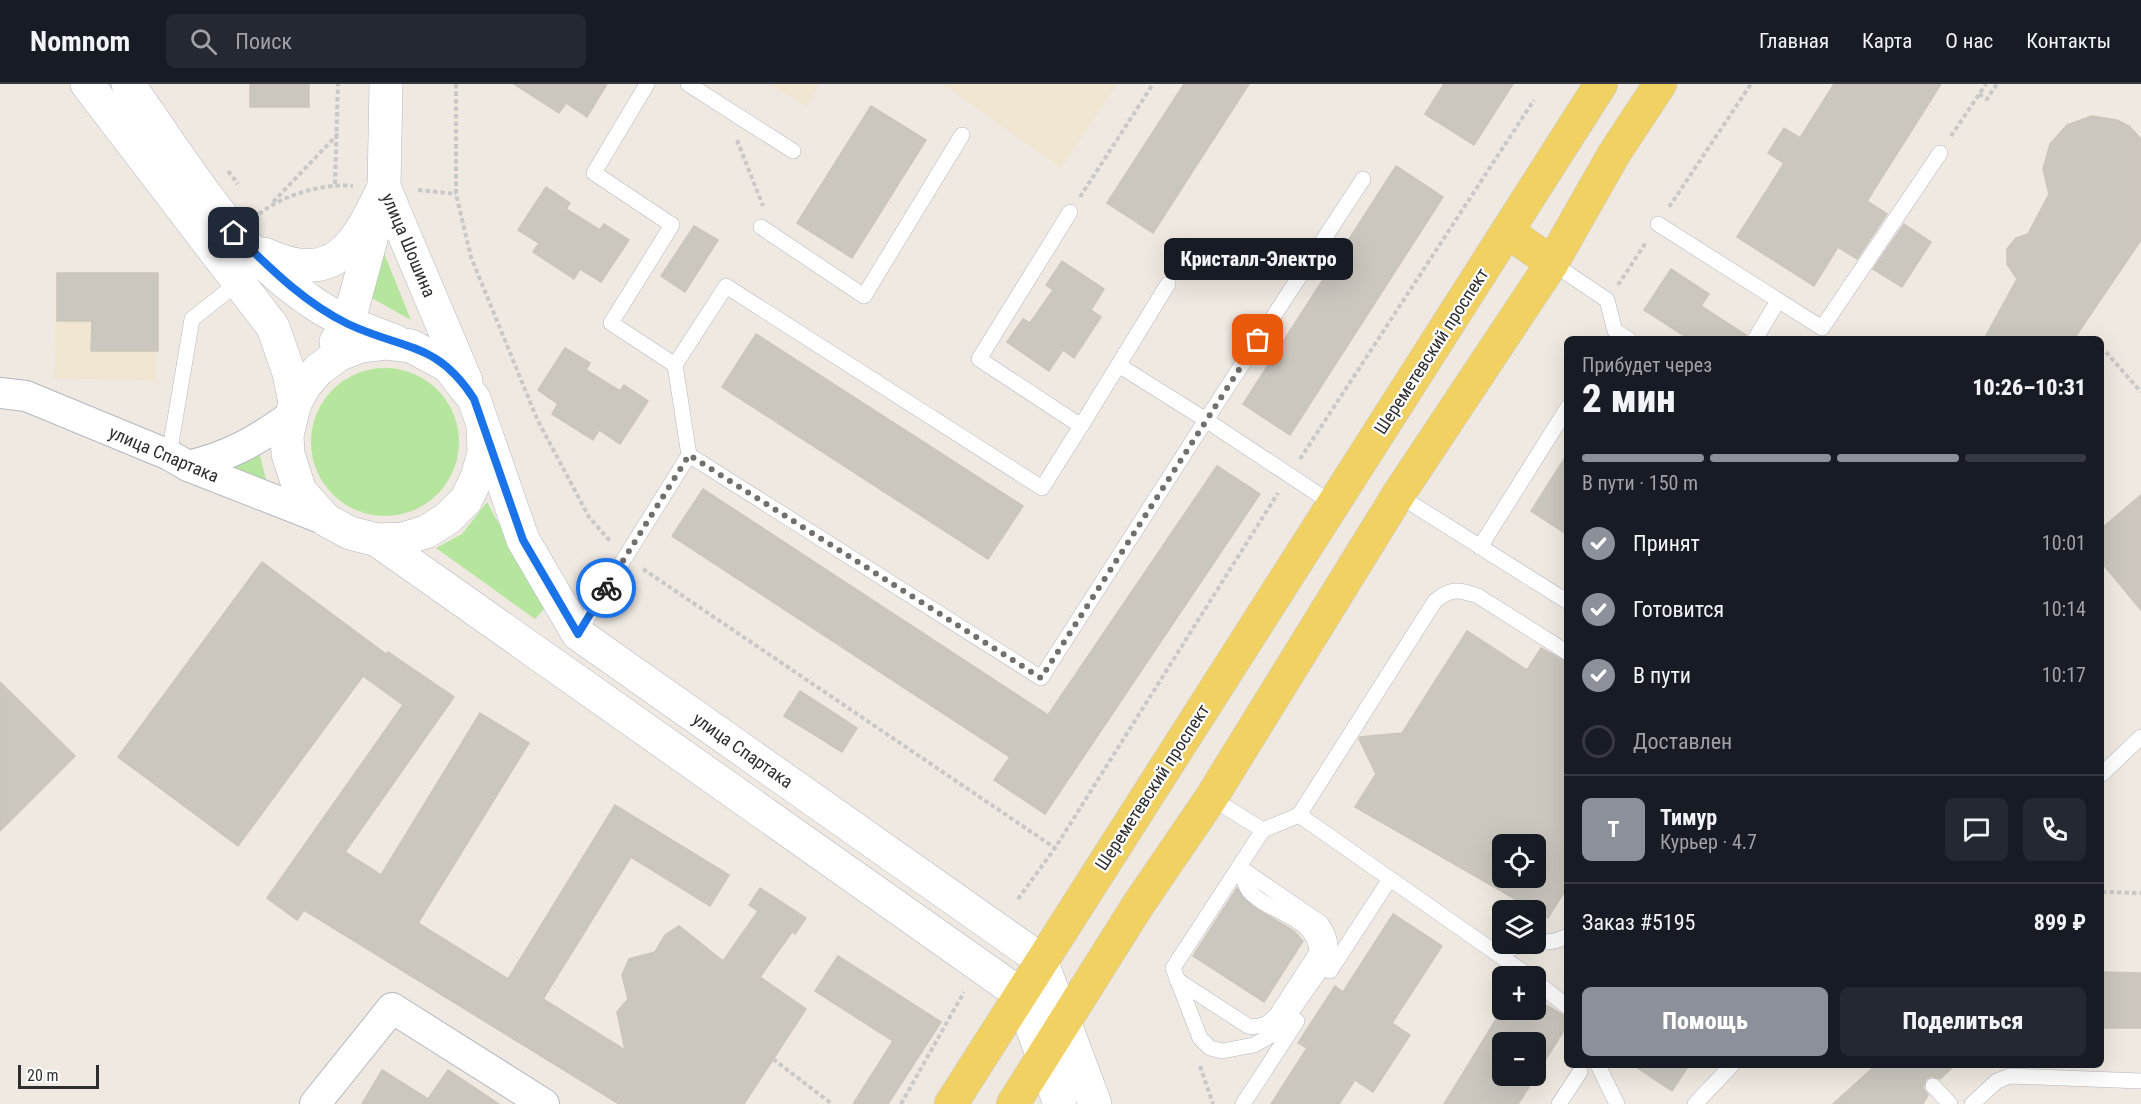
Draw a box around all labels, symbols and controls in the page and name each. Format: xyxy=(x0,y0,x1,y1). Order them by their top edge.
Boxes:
search box xyxy=(166,14,586,68)
text: Nomnom xyxy=(30,25,130,58)
icon: search xyxy=(187,25,220,58)
text: Поиск xyxy=(235,29,292,54)
text: Главная xyxy=(1759,29,1829,53)
text: Карта xyxy=(1862,29,1912,53)
text: О нас xyxy=(1945,29,1993,53)
text: Контакты xyxy=(2026,29,2111,53)
street label: улица Шошина xyxy=(378,190,440,300)
pin xyxy=(208,207,259,258)
icon: home xyxy=(217,216,250,249)
callout: Кристалл-Электро xyxy=(1164,238,1352,280)
text: Кристалл-Электро xyxy=(1180,247,1337,271)
street label: Шереметевский проспект xyxy=(1369,264,1493,438)
pin xyxy=(1232,314,1283,365)
icon: bag xyxy=(1241,323,1274,356)
text: Прибудет через xyxy=(1582,353,1712,377)
text: 10:26–10:31 xyxy=(1972,375,2086,400)
text: 2 мин xyxy=(1582,376,1676,422)
street label: улица Спартака xyxy=(106,421,222,487)
text: В пути · 150 m xyxy=(1582,471,1698,495)
icon: check xyxy=(1582,527,1615,560)
text: Принят xyxy=(1633,531,1700,556)
text: 10:01 xyxy=(2042,531,2086,555)
courier xyxy=(576,558,636,618)
icon: bike xyxy=(590,572,623,605)
icon: check xyxy=(1582,593,1615,626)
text: Готовится xyxy=(1633,597,1724,622)
text: 10:14 xyxy=(2042,597,2086,621)
icon: check xyxy=(1582,659,1615,692)
text: В пути xyxy=(1633,663,1691,688)
text: 10:17 xyxy=(2042,663,2086,687)
street label: Шереметевский проспект xyxy=(1090,700,1214,874)
street label: улица Спартака xyxy=(689,708,797,792)
text: Доставлен xyxy=(1633,729,1732,754)
button: chat xyxy=(1945,798,2008,861)
button: phone xyxy=(2023,798,2086,861)
text: Тимур xyxy=(1660,805,1717,830)
text: Т xyxy=(1608,817,1619,842)
text: Курьер · 4.7 xyxy=(1660,830,1757,854)
map controls xyxy=(1492,834,1546,1086)
button: locate xyxy=(1492,834,1546,888)
button: layers xyxy=(1492,900,1546,954)
text: Заказ #5195 xyxy=(1582,910,1695,935)
text: 899 ₽ xyxy=(2034,910,2086,935)
button: + xyxy=(1492,966,1546,1020)
button: Помощь xyxy=(1582,987,1828,1056)
button: Поделиться xyxy=(1840,987,2086,1056)
button: − xyxy=(1492,1032,1546,1086)
scale bar xyxy=(18,1062,99,1090)
text: 20 m xyxy=(27,1066,59,1085)

